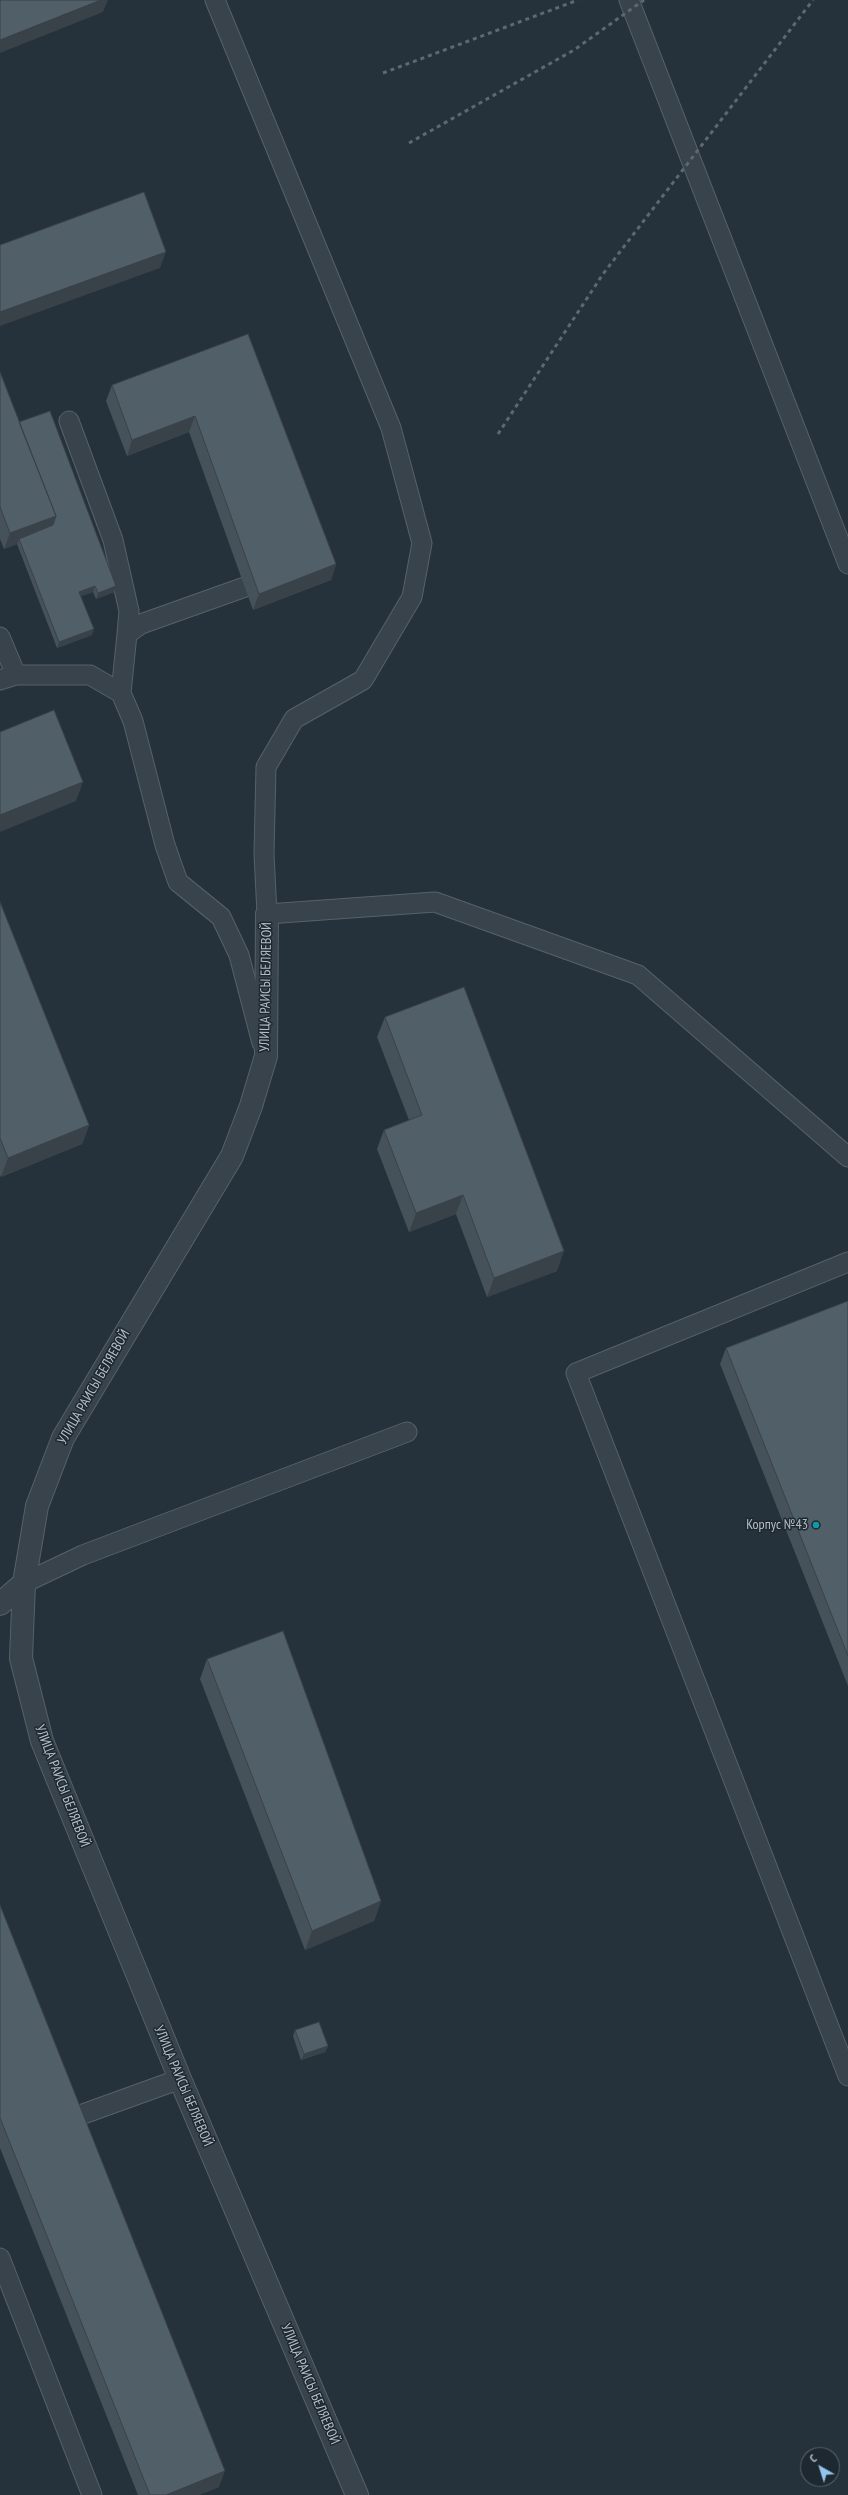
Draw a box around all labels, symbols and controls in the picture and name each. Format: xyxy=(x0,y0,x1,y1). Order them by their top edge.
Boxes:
street label: УЛИЦА РАИСЫ БЕЛЯЕВОЙ xyxy=(256,922,276,1052)
street label: УЛИЦА РАИСЫ БЕЛЯЕВОЙ xyxy=(54,1327,134,1447)
place label: Корпус №43 xyxy=(746,1517,808,1533)
marker: Корпус №43 xyxy=(811,1520,821,1530)
street label: УЛИЦА РАИСЫ БЕЛЯЕВОЙ xyxy=(31,1722,93,1850)
street label: УЛИЦА РАИСЫ БЕЛЯЕВОЙ xyxy=(150,2023,216,2149)
street label: УЛИЦА РАИСЫ БЕЛЯЕВОЙ xyxy=(277,2321,343,2447)
north arrow xyxy=(800,2447,840,2487)
text: С xyxy=(807,2451,819,2465)

